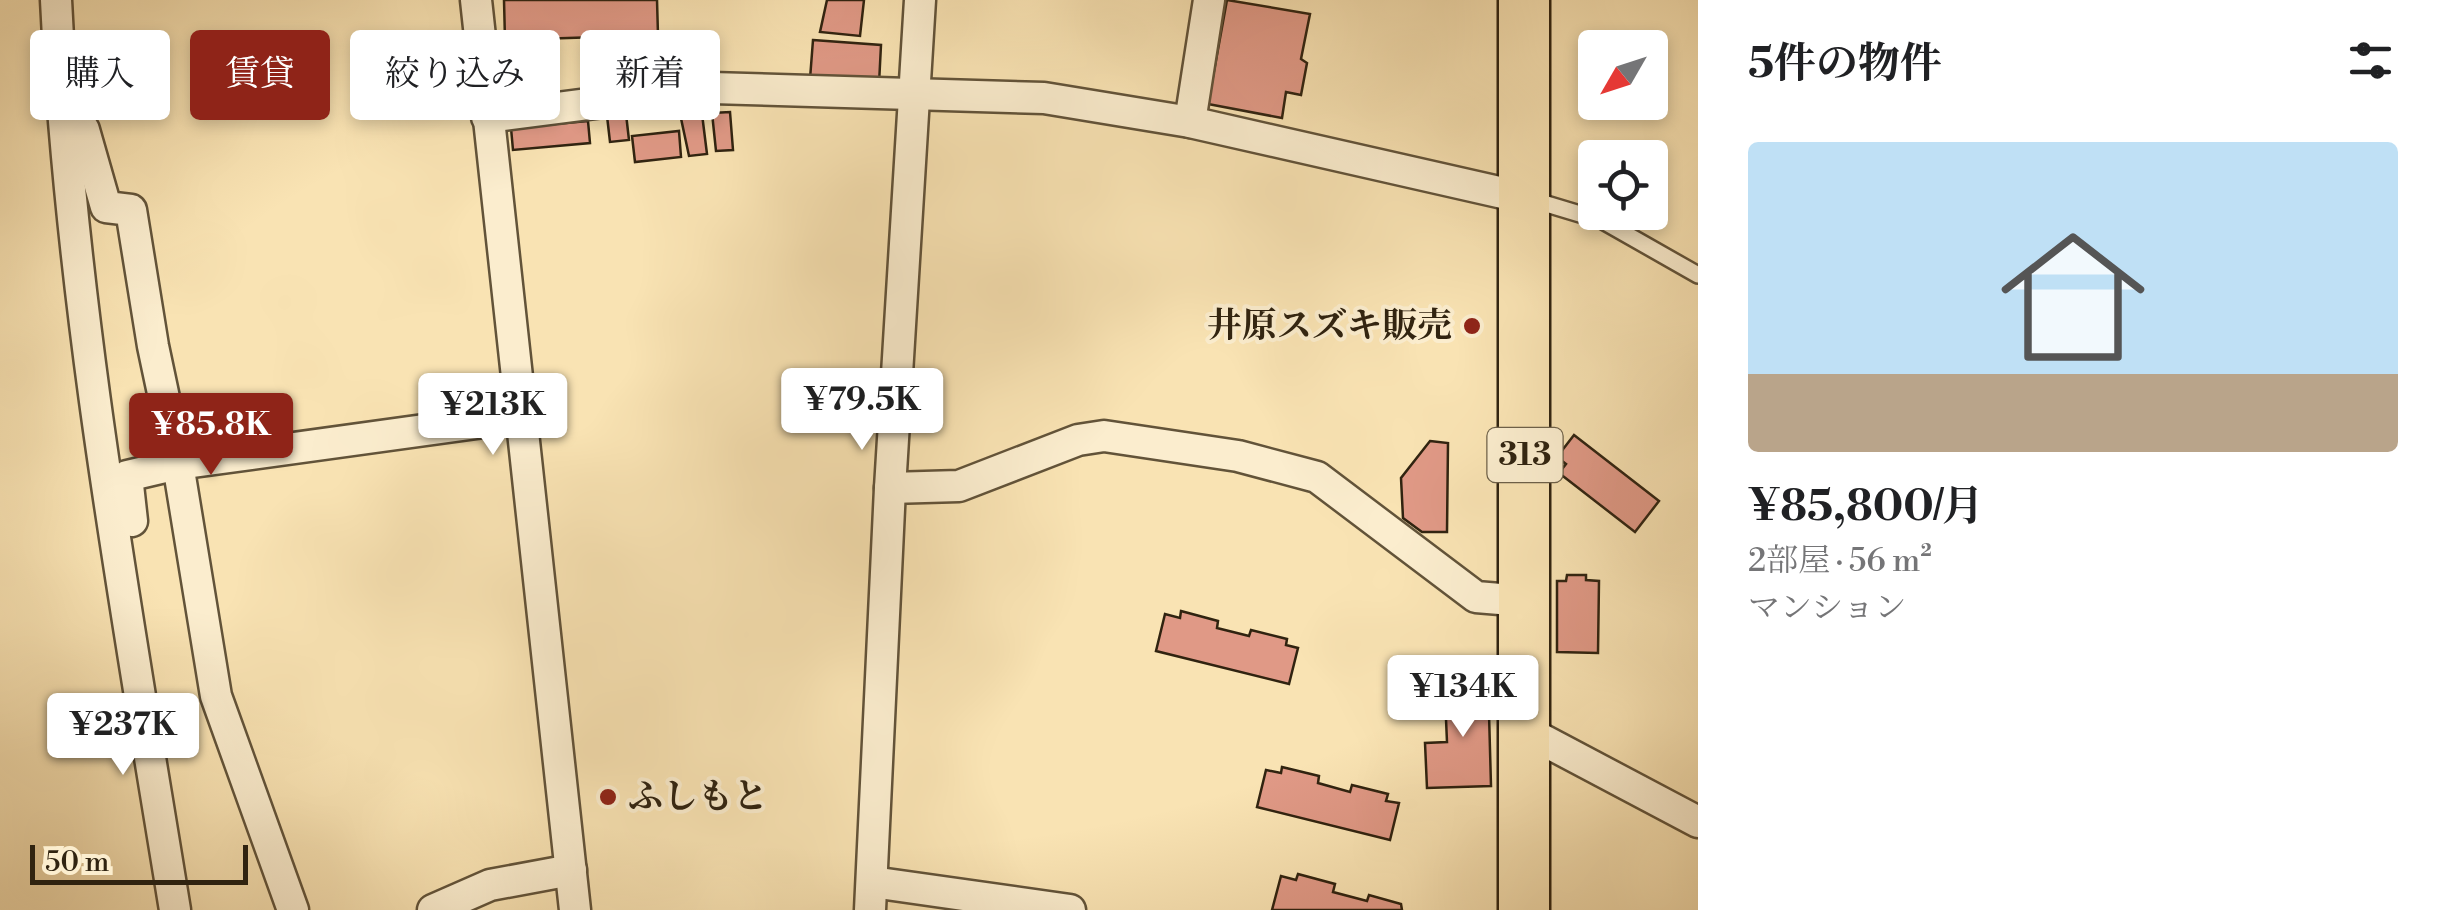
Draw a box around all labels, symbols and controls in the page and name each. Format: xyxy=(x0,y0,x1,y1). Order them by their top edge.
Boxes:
chip: 購入 xyxy=(30,30,170,120)
chip: 賃貸 xyxy=(190,30,330,120)
chip: 絞り込み xyxy=(350,30,560,120)
chip: 新着 xyxy=(580,30,720,120)
north arrow xyxy=(1578,30,1668,120)
map controls xyxy=(1578,30,1668,230)
icon: filters xyxy=(2343,33,2398,88)
text: 5件の物件 xyxy=(1748,38,1942,91)
button: locate xyxy=(1578,140,1668,230)
icon: home xyxy=(1983,207,2163,387)
place label: 井原スズキ販売 xyxy=(1207,305,1452,348)
marker: 井原スズキ販売 xyxy=(1461,315,1483,337)
pin: ¥79.5K xyxy=(781,368,943,453)
pin: ¥213K xyxy=(423,373,563,458)
text: ¥79.5K xyxy=(803,380,921,420)
text: ¥213K xyxy=(440,385,546,425)
pin: ¥85.8K xyxy=(130,393,292,478)
text: ¥85.8K xyxy=(151,405,271,445)
road number: 313 xyxy=(1488,428,1562,482)
text: ¥85,800/月 xyxy=(1748,481,1984,534)
text: 2部屋 · 56 m² xyxy=(1748,541,1932,581)
text: マンション xyxy=(1748,588,1907,628)
pin: ¥134K xyxy=(1393,655,1533,740)
text: ¥134K xyxy=(1409,667,1517,707)
pin: ¥237K xyxy=(53,693,193,778)
text: ¥237K xyxy=(69,705,177,745)
place label: ふしもと xyxy=(628,776,768,819)
marker: ふしもと xyxy=(597,786,619,808)
scale bar xyxy=(30,840,248,884)
text: 50 m xyxy=(45,845,109,880)

